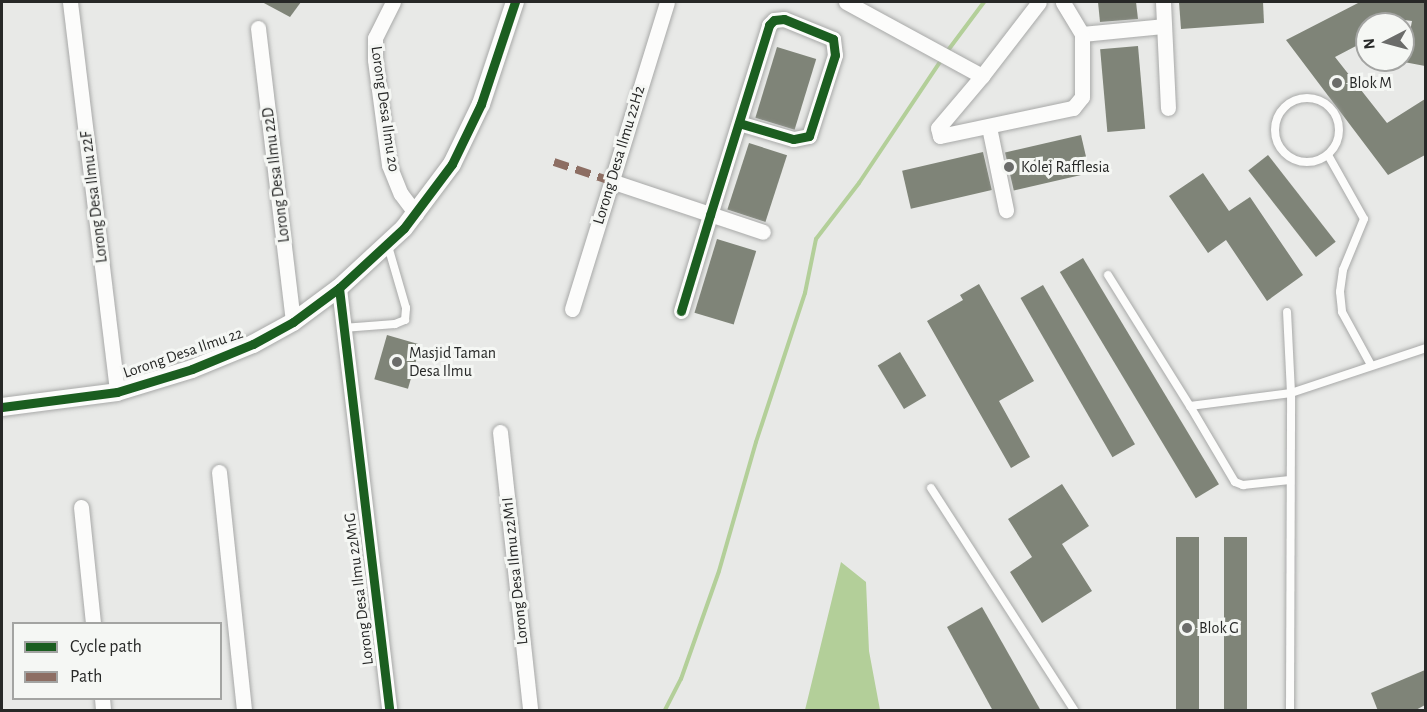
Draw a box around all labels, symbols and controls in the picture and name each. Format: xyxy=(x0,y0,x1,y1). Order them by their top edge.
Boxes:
north arrow xyxy=(1355,12,1415,72)
text: N xyxy=(1361,37,1378,50)
street label: Lorong Desa Ilmu 20 xyxy=(367,45,403,173)
place label: Blok M xyxy=(1349,73,1392,93)
marker: Blok M xyxy=(1330,76,1344,90)
street label: Lorong Desa Ilmu 22H2 xyxy=(589,83,649,227)
street label: Lorong Desa Ilmu 22D xyxy=(258,106,294,244)
street label: Lorong Desa Ilmu 22F xyxy=(76,130,112,264)
place label: Kolej Rafflesia xyxy=(1021,157,1110,177)
marker: Kolej Rafflesia xyxy=(1002,160,1016,174)
street label: Lorong Desa Ilmu 22 xyxy=(120,323,246,383)
place label: Masjid Taman Desa Ilmu xyxy=(409,343,496,381)
marker: Masjid Taman Desa Ilmu xyxy=(390,355,404,369)
street label: Lorong Desa Ilmu 22M1I xyxy=(498,496,532,646)
street label: Lorong Desa Ilmu 22M1G xyxy=(340,512,378,666)
place label: Blok G xyxy=(1199,618,1239,638)
marker: Blok G xyxy=(1180,621,1194,635)
legend xyxy=(12,622,222,700)
text: Cycle path xyxy=(70,638,142,656)
text: Path xyxy=(70,668,102,686)

